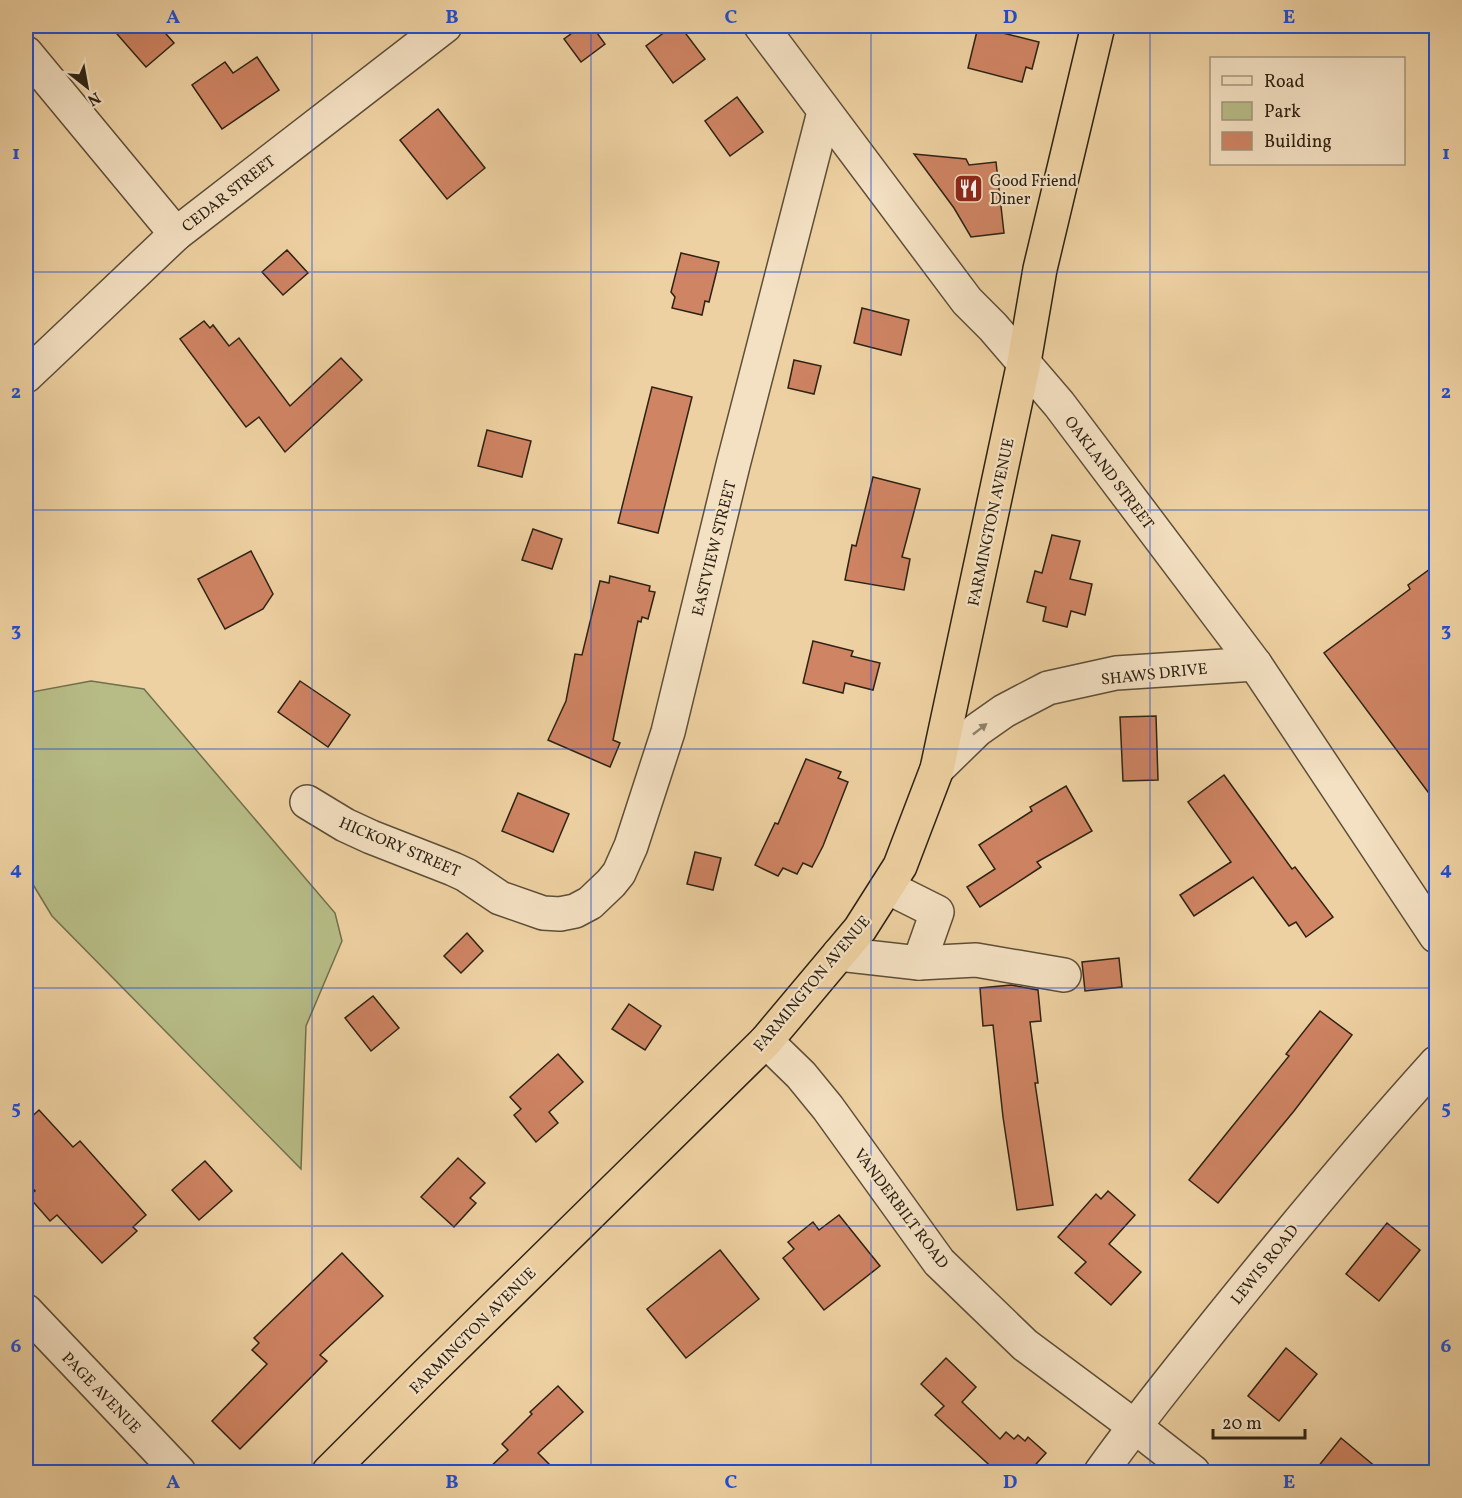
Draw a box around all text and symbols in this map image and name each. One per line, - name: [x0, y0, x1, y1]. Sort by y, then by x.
- text: A: [166, 4, 180, 32]
- text: B: [445, 4, 459, 32]
- text: C: [725, 4, 738, 32]
- text: D: [1003, 4, 1017, 32]
- text: E: [1283, 4, 1295, 32]
- north arrow: [57, 57, 117, 117]
- legend: [1210, 57, 1405, 165]
- text: Road: [1264, 70, 1305, 95]
- text: N: [83, 86, 104, 111]
- text: Park: [1264, 100, 1301, 125]
- text: Building: [1264, 130, 1332, 155]
- text: 1: [12, 140, 20, 168]
- text: 1: [1442, 140, 1450, 168]
- street label: CEDAR STREET: [178, 151, 281, 238]
- place label: Good Friend Diner: [990, 171, 1077, 211]
- restaurant icon: Good Friend Diner: [953, 173, 985, 205]
- text: 2: [11, 379, 21, 407]
- text: 2: [1441, 379, 1451, 407]
- street label: OAKLAND STREET: [1058, 412, 1158, 534]
- street label: FARMINGTON AVENUE: [963, 436, 1021, 609]
- street label: EASTVIEW STREET: [687, 478, 742, 619]
- text: 3: [11, 617, 21, 645]
- text: 3: [1441, 617, 1451, 645]
- street label: SHAWS DRIVE: [1100, 658, 1209, 692]
- one-way arrow: [972, 723, 987, 735]
- street label: HICKORY STREET: [335, 812, 463, 883]
- text: 4: [10, 856, 22, 884]
- text: 4: [1440, 856, 1452, 884]
- street label: FARMINGTON AVENUE: [749, 912, 876, 1057]
- text: 5: [11, 1095, 21, 1123]
- text: 5: [1441, 1095, 1451, 1123]
- street label: VANDERBILT ROAD: [848, 1144, 953, 1274]
- street label: LEWIS ROAD: [1226, 1220, 1305, 1310]
- street label: FARMINGTON AVENUE: [405, 1263, 542, 1400]
- text: 6: [11, 1333, 22, 1361]
- text: 6: [1441, 1333, 1452, 1361]
- street label: PAGE AVENUE: [56, 1348, 145, 1439]
- scale bar: [1213, 1402, 1304, 1440]
- text: 20 m: [1222, 1412, 1262, 1437]
- text: A: [166, 1469, 180, 1497]
- text: B: [445, 1469, 459, 1497]
- text: C: [725, 1469, 738, 1497]
- text: D: [1003, 1469, 1017, 1497]
- text: E: [1283, 1469, 1295, 1497]

